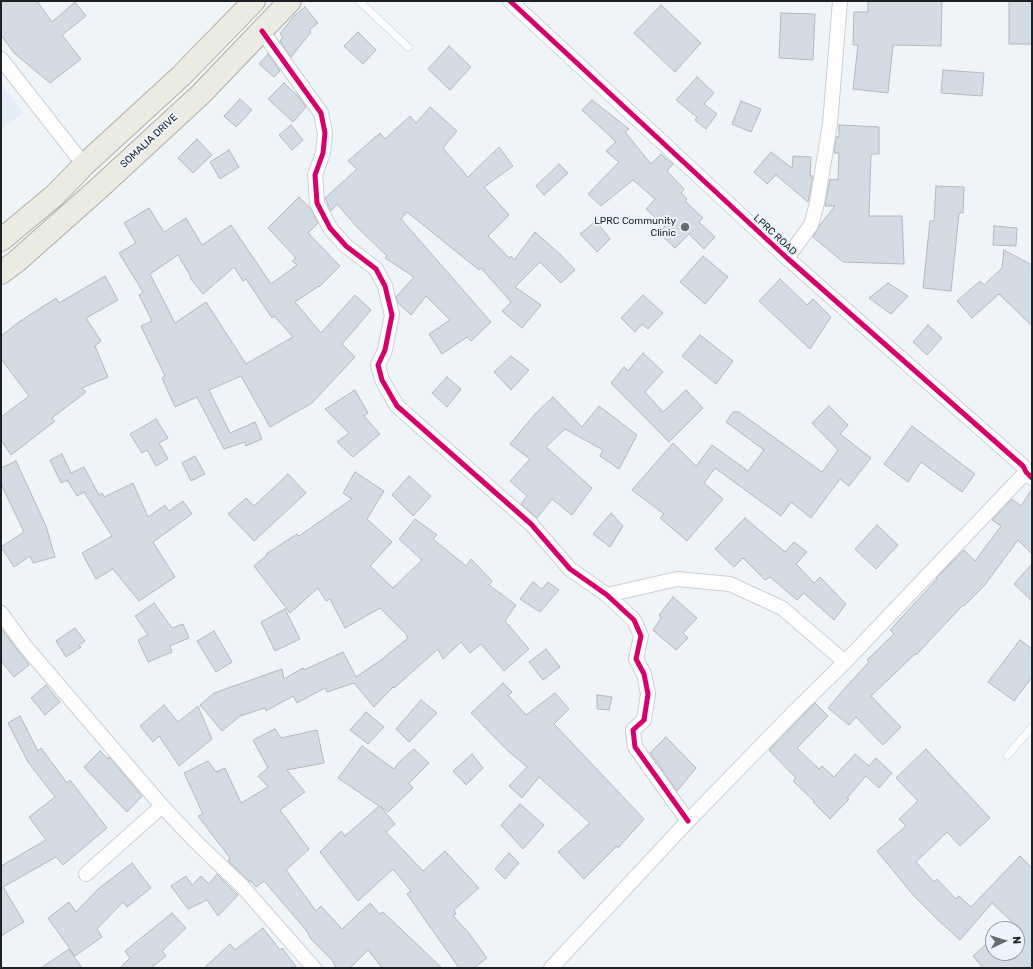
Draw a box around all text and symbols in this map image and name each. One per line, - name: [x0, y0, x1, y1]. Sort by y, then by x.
- street label: SOMALIA DRIVE: [118, 111, 180, 171]
- street label: LPRC ROAD: [751, 212, 799, 258]
- place label: LPRC Community Clinic: [594, 215, 676, 238]
- marker: LPRC Community Clinic: [679, 221, 691, 233]
- north arrow: [985, 921, 1025, 961]
- text: N: [1010, 936, 1023, 945]

